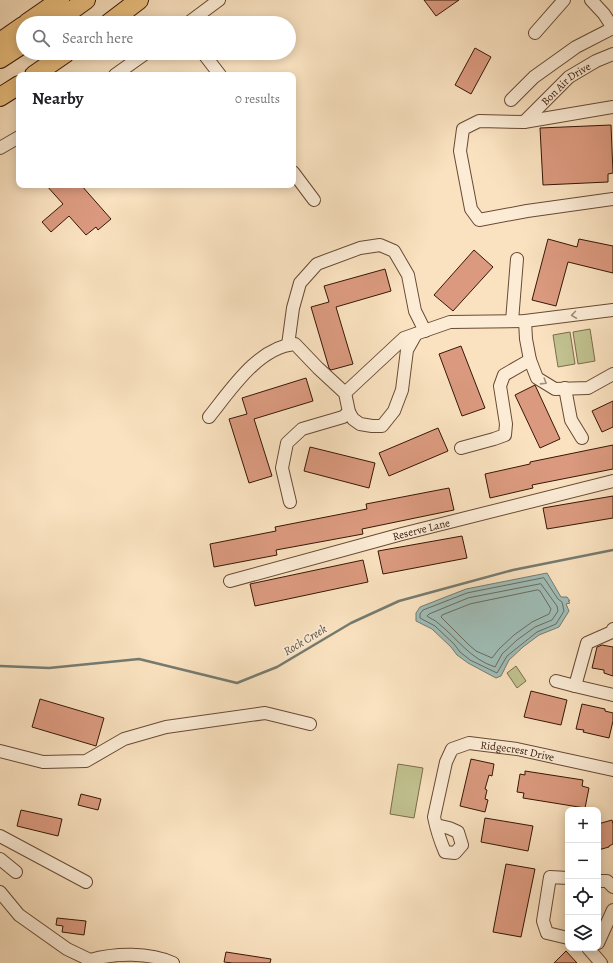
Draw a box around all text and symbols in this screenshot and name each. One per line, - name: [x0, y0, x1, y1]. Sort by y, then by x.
- search box: [16, 16, 296, 60]
- icon: search: [30, 27, 52, 49]
- text: Search here: [62, 28, 133, 48]
- street label: Bon Air Drive: [538, 58, 593, 108]
- text: Nearby: [32, 87, 83, 110]
- text: 0 results: [235, 90, 280, 107]
- one-way arrow: [571, 310, 577, 319]
- one-way arrow: [540, 378, 547, 385]
- street label: Reserve Lane: [391, 515, 451, 544]
- water label: Rock Creek: [280, 620, 330, 659]
- street label: Ridgecrest Drive: [480, 737, 556, 764]
- map controls: [565, 807, 601, 951]
- button: +: [565, 807, 601, 843]
- button: −: [565, 843, 601, 879]
- button: locate: [565, 879, 601, 915]
- button: layers: [565, 915, 601, 951]

